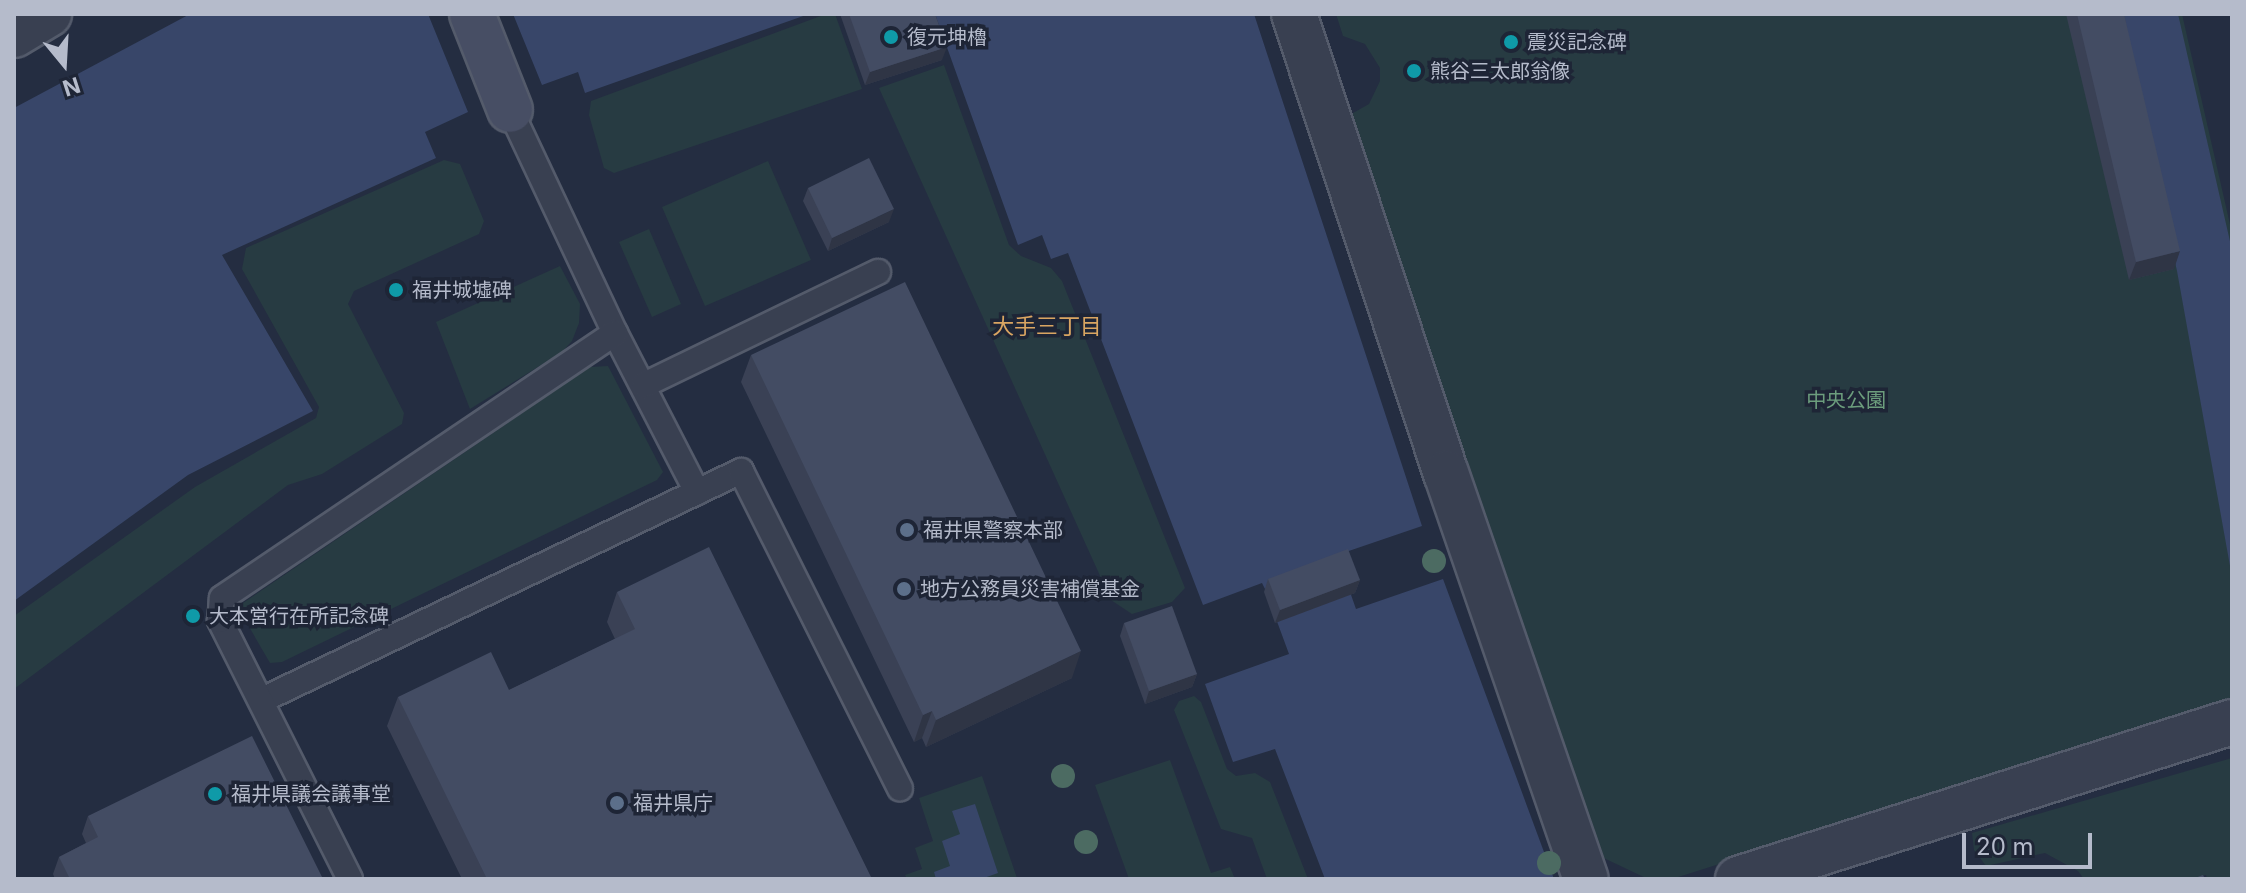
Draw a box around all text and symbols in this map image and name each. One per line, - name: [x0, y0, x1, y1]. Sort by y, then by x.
- north arrow: [24, 24, 104, 104]
- place label: 復元坤櫓: [907, 25, 987, 49]
- marker: 復元坤櫓: [882, 28, 900, 46]
- place label: 震災記念碑: [1527, 30, 1627, 54]
- marker: 震災記念碑: [1502, 33, 1520, 51]
- place label: 熊谷三太郎翁像: [1430, 59, 1570, 83]
- marker: 熊谷三太郎翁像: [1405, 62, 1423, 80]
- text: N: [59, 72, 83, 102]
- place label: 福井城墟碑: [412, 278, 512, 302]
- marker: 福井城墟碑: [387, 281, 405, 299]
- district label: 大手三丁目: [992, 314, 1102, 340]
- park label: 中央公園: [1806, 388, 1886, 412]
- place label: 福井県警察本部: [923, 518, 1063, 542]
- marker: 福井県警察本部: [898, 521, 916, 539]
- place label: 地方公務員災害補償基金: [920, 577, 1140, 601]
- marker: 地方公務員災害補償基金: [895, 580, 913, 598]
- place label: 大本営行在所記念碑: [209, 604, 389, 628]
- marker: 大本営行在所記念碑: [184, 607, 202, 625]
- place label: 福井県議会議事堂: [231, 782, 391, 806]
- marker: 福井県議会議事堂: [206, 785, 224, 803]
- place label: 福井県庁: [633, 791, 713, 815]
- marker: 福井県庁: [608, 794, 626, 812]
- scale bar: [1966, 817, 2096, 867]
- text: 20 m: [1976, 832, 2034, 861]

